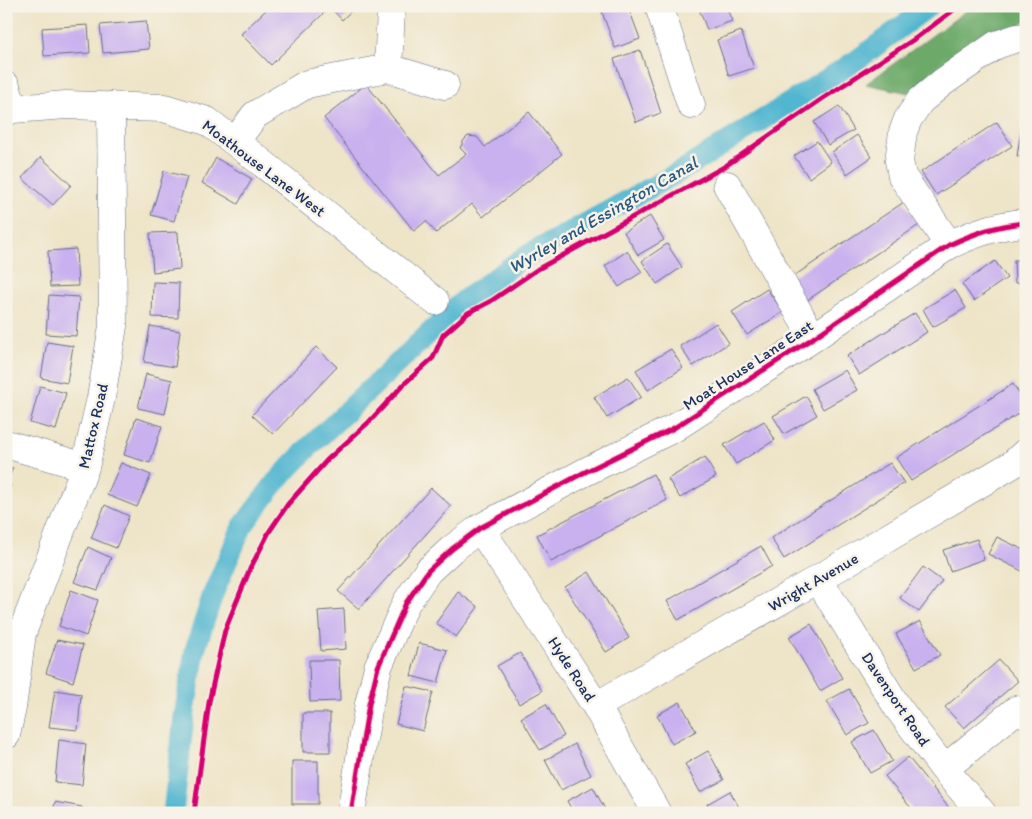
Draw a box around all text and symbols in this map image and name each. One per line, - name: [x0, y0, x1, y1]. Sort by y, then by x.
- street label: Moathouse Lane West: [199, 115, 329, 221]
- water label: Wyrley and Essington Canal: [505, 151, 703, 278]
- street label: Moat House Lane East: [679, 316, 817, 414]
- street label: Mattox Road: [74, 381, 112, 470]
- street label: Wright Avenue: [764, 548, 862, 616]
- street label: Hyde Road: [544, 633, 600, 705]
- street label: Davenport Road: [858, 648, 935, 750]

